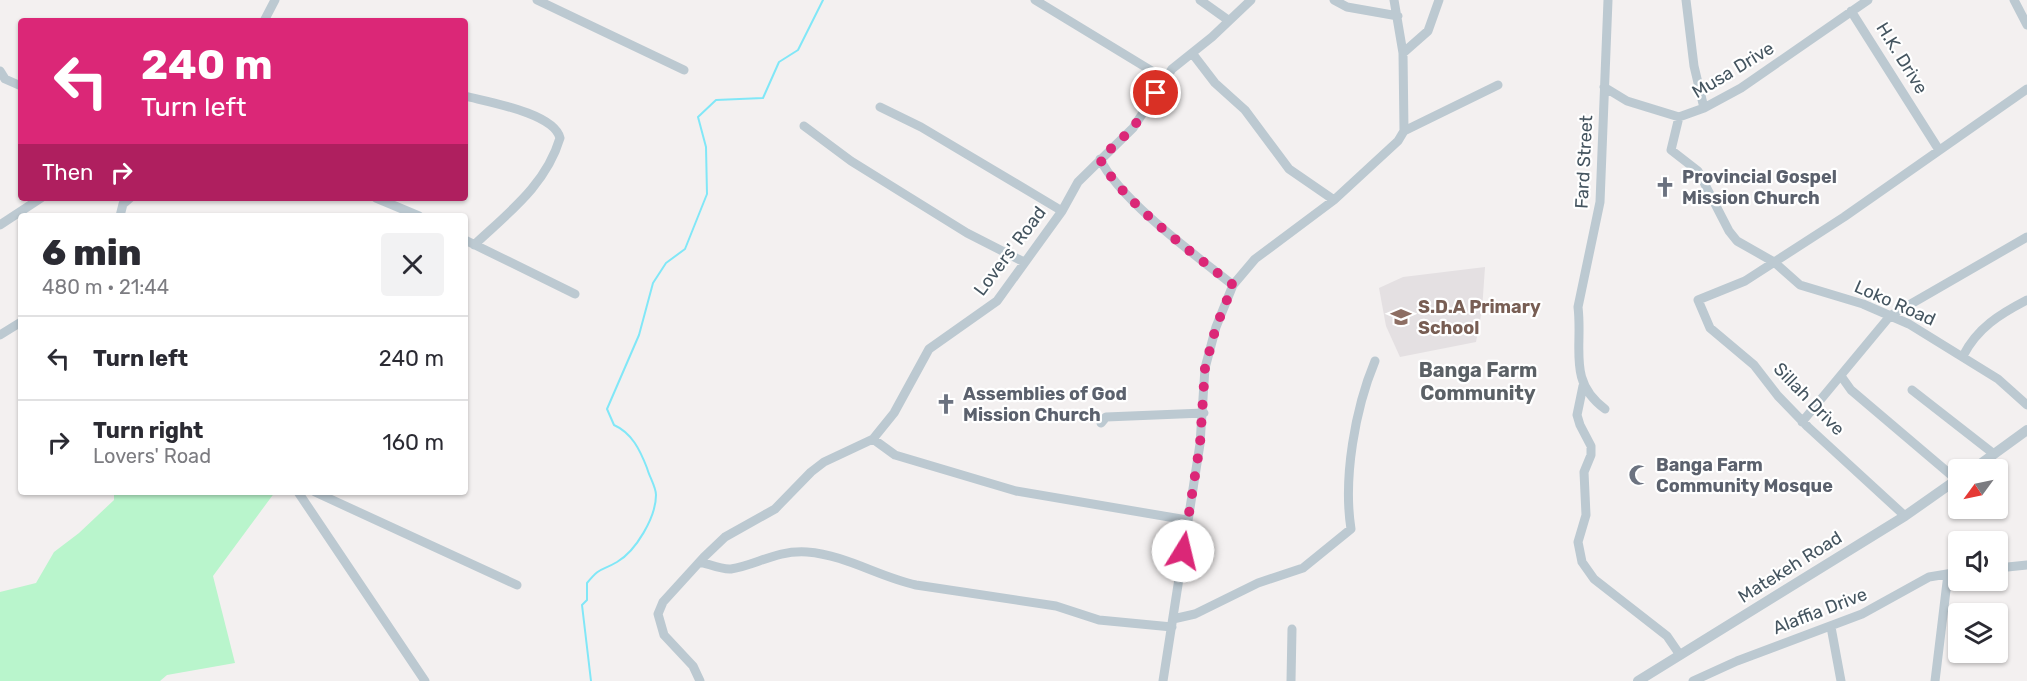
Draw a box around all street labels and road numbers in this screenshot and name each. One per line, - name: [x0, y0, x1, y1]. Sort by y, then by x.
- street label: H.K. Drive: [1871, 18, 1933, 98]
- street label: Musa Drive: [1688, 37, 1778, 103]
- street label: Fard Street: [1571, 115, 1597, 209]
- street label: Lovers' Road: [969, 202, 1051, 300]
- street label: Loko Road: [1851, 275, 1939, 331]
- street label: Sillah Drive: [1769, 358, 1849, 440]
- street label: Matekeh Road: [1734, 526, 1846, 608]
- street label: Alaffia Drive: [1770, 583, 1870, 639]

